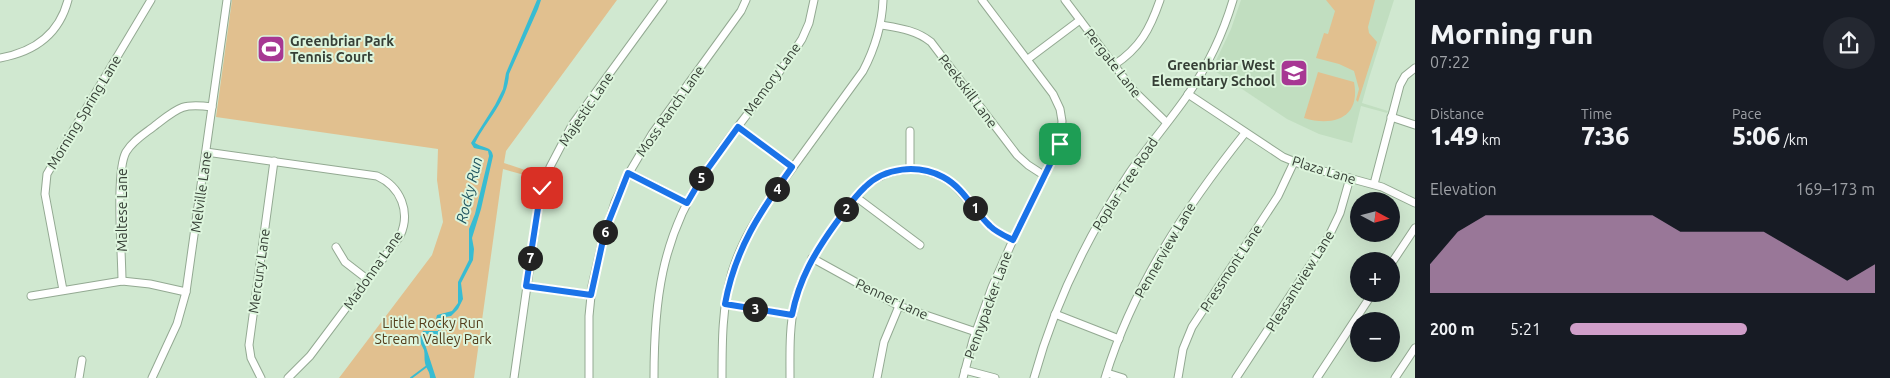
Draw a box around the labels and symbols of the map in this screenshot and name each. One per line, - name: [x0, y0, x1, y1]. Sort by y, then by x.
- street label: Pergate Lane: [1081, 25, 1145, 101]
- place label: Greenbriar Park Tennis Court: [290, 33, 394, 65]
- sports icon: Greenbriar Park Tennis Court: [256, 34, 286, 64]
- street label: Memory Lane: [740, 40, 804, 118]
- street label: Peekskill Lane: [935, 51, 1001, 131]
- street label: Morning Spring Lane: [44, 52, 124, 172]
- place label: Greenbriar West Elementary School: [1152, 57, 1275, 89]
- school or university icon: Greenbriar West Elementary School: [1279, 58, 1309, 88]
- street label: Moss Ranch Lane: [633, 62, 707, 160]
- street label: Majestic Lane: [556, 69, 616, 149]
- pin: [1039, 123, 1081, 165]
- street label: Poplar Tree Road: [1089, 135, 1161, 233]
- street label: Melville Lane: [187, 150, 215, 234]
- street label: Plaza Lane: [1290, 153, 1358, 187]
- water label: Rocky Run: [453, 155, 485, 225]
- pin: 5: [688, 166, 714, 190]
- pin: [521, 167, 563, 209]
- street label: Maltese Lane: [114, 168, 130, 252]
- pin: 4: [764, 176, 790, 202]
- north arrow: [1350, 192, 1400, 242]
- pin: 2: [834, 196, 858, 222]
- pin: 1: [962, 196, 988, 220]
- street label: Pennerview Lane: [1131, 200, 1199, 300]
- pin: 6: [592, 220, 618, 244]
- street label: Pressmont Lane: [1197, 221, 1265, 315]
- street label: Mercury Lane: [245, 228, 273, 314]
- street label: Madonna Lane: [340, 228, 406, 312]
- street label: Pleasantview Lane: [1263, 228, 1337, 334]
- pin: 7: [518, 246, 542, 270]
- street label: Pennypacker Lane: [961, 249, 1015, 361]
- street label: Penner Lane: [853, 275, 931, 323]
- pin: 3: [742, 296, 768, 322]
- park label: Little Rocky Run Stream Valley Park: [374, 315, 492, 347]

